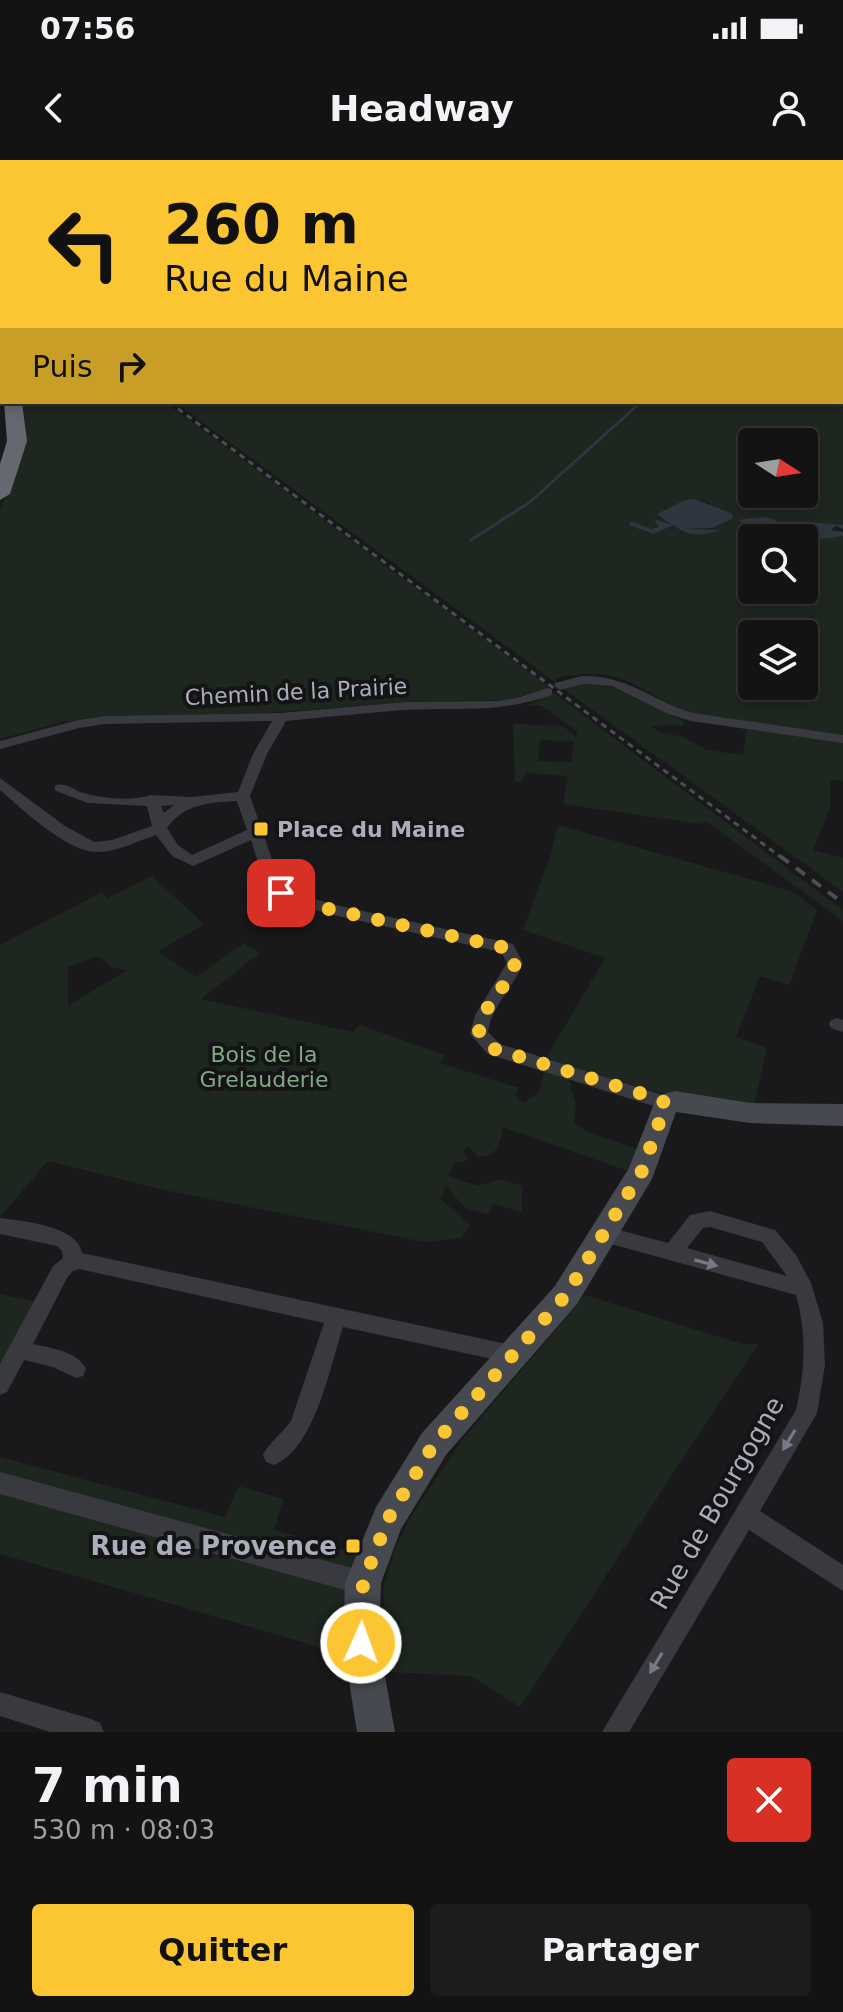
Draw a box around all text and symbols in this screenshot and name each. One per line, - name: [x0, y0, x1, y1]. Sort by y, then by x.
- text: 07:56: [40, 11, 136, 46]
- icon: back: [32, 86, 76, 130]
- icon: person: [767, 86, 811, 130]
- text: Headway: [329, 88, 514, 129]
- text: 260 m: [164, 191, 359, 256]
- icon: left: [32, 192, 136, 296]
- text: Rue du Maine: [164, 258, 409, 299]
- icon: right: [109, 344, 153, 388]
- text: Puis: [32, 349, 93, 384]
- north arrow: [738, 428, 818, 508]
- map controls: [738, 428, 818, 700]
- button: search: [738, 524, 818, 604]
- button: layers: [738, 620, 818, 700]
- street label: Chemin de la Prairie: [184, 674, 408, 710]
- place label: Place du Maine: [277, 817, 465, 842]
- marker: Place du Maine: [252, 820, 270, 838]
- pin: [247, 859, 315, 927]
- icon: arrive: [259, 871, 303, 915]
- park label: Bois de la Grelauderie: [200, 1042, 328, 1092]
- one-way arrow: [694, 1258, 719, 1270]
- street label: Rue de Bourgogne: [644, 1391, 790, 1615]
- one-way arrow: [783, 1429, 797, 1451]
- place label: Rue de Provence: [91, 1531, 337, 1561]
- marker: Rue de Provence: [344, 1537, 362, 1555]
- position arrow: [319, 1601, 403, 1685]
- one-way arrow: [649, 1652, 663, 1674]
- text: 7 min: [32, 1757, 183, 1813]
- button: close: [727, 1758, 811, 1842]
- text: 530 m · 08:03: [32, 1815, 215, 1845]
- button: Quitter: [32, 1904, 414, 1996]
- button: Partager: [430, 1904, 811, 1996]

